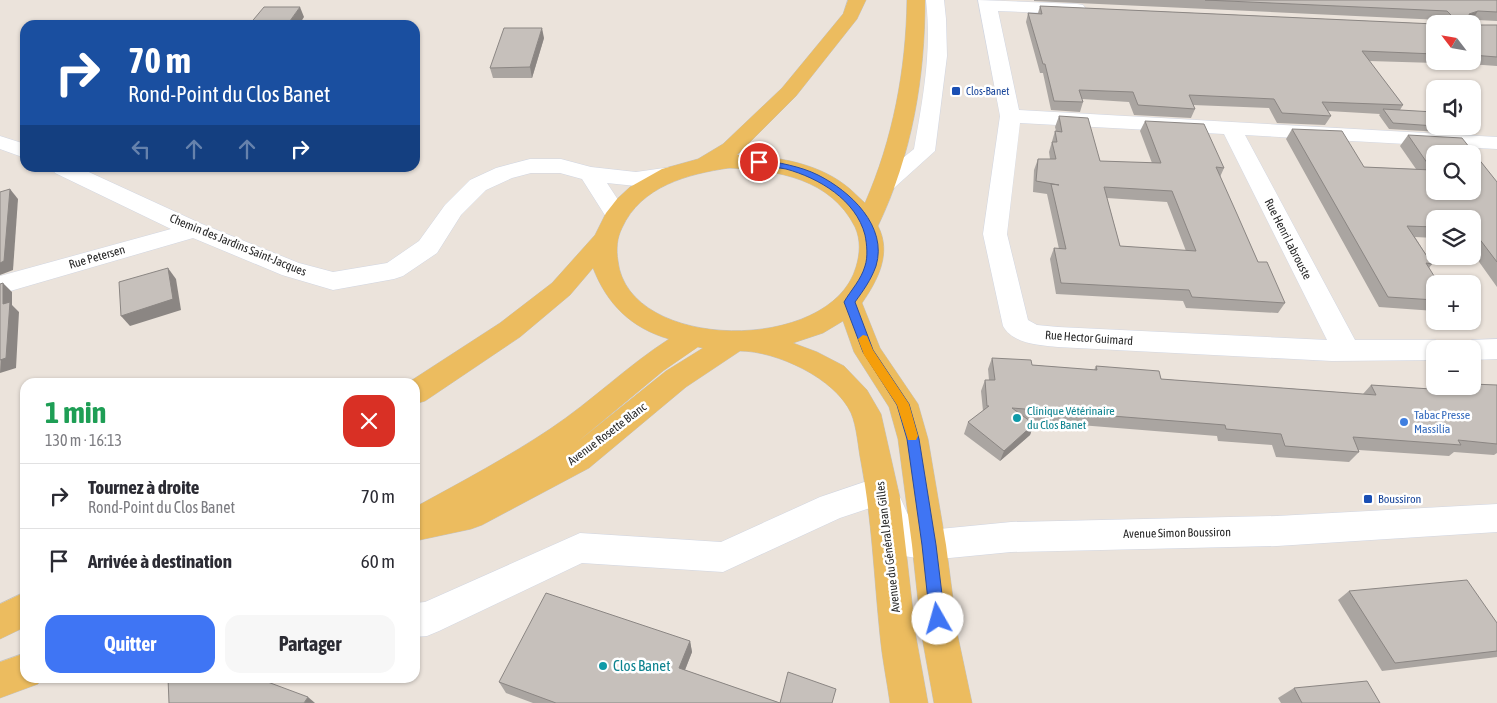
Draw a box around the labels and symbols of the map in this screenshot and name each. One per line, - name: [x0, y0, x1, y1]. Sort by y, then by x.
- north arrow: [1426, 15, 1481, 70]
- marker: Clos-Banet: [950, 85, 962, 97]
- place label: Clos-Banet: [966, 85, 1009, 97]
- pin: [738, 141, 780, 183]
- street label: Rue Henri Labrouste: [1262, 196, 1314, 282]
- street label: Chemin des Jardins Saint-Jacques: [168, 211, 308, 279]
- street label: Rue Petersen: [67, 242, 127, 272]
- street label: Rue Hector Guimard: [1045, 328, 1133, 348]
- street label: Avenue Rosette Blanc: [565, 400, 650, 468]
- place label: Clinique Vétérinaire du Clos Banet: [1027, 404, 1115, 432]
- place label: Tabac Presse Massilia: [1414, 408, 1470, 436]
- marker: Clinique Vétérinaire du Clos Banet: [1011, 412, 1023, 424]
- marker: Tabac Presse Massilia: [1398, 416, 1410, 428]
- street label: Avenue du Général Jean Gilles: [873, 481, 903, 613]
- place label: Boussiron: [1378, 492, 1421, 506]
- marker: Boussiron: [1362, 493, 1374, 505]
- street label: Avenue Simon Boussiron: [1123, 525, 1231, 541]
- position arrow: [911, 592, 963, 644]
- place label: Clos Banet: [613, 657, 670, 674]
- marker: Clos Banet: [597, 660, 609, 672]

